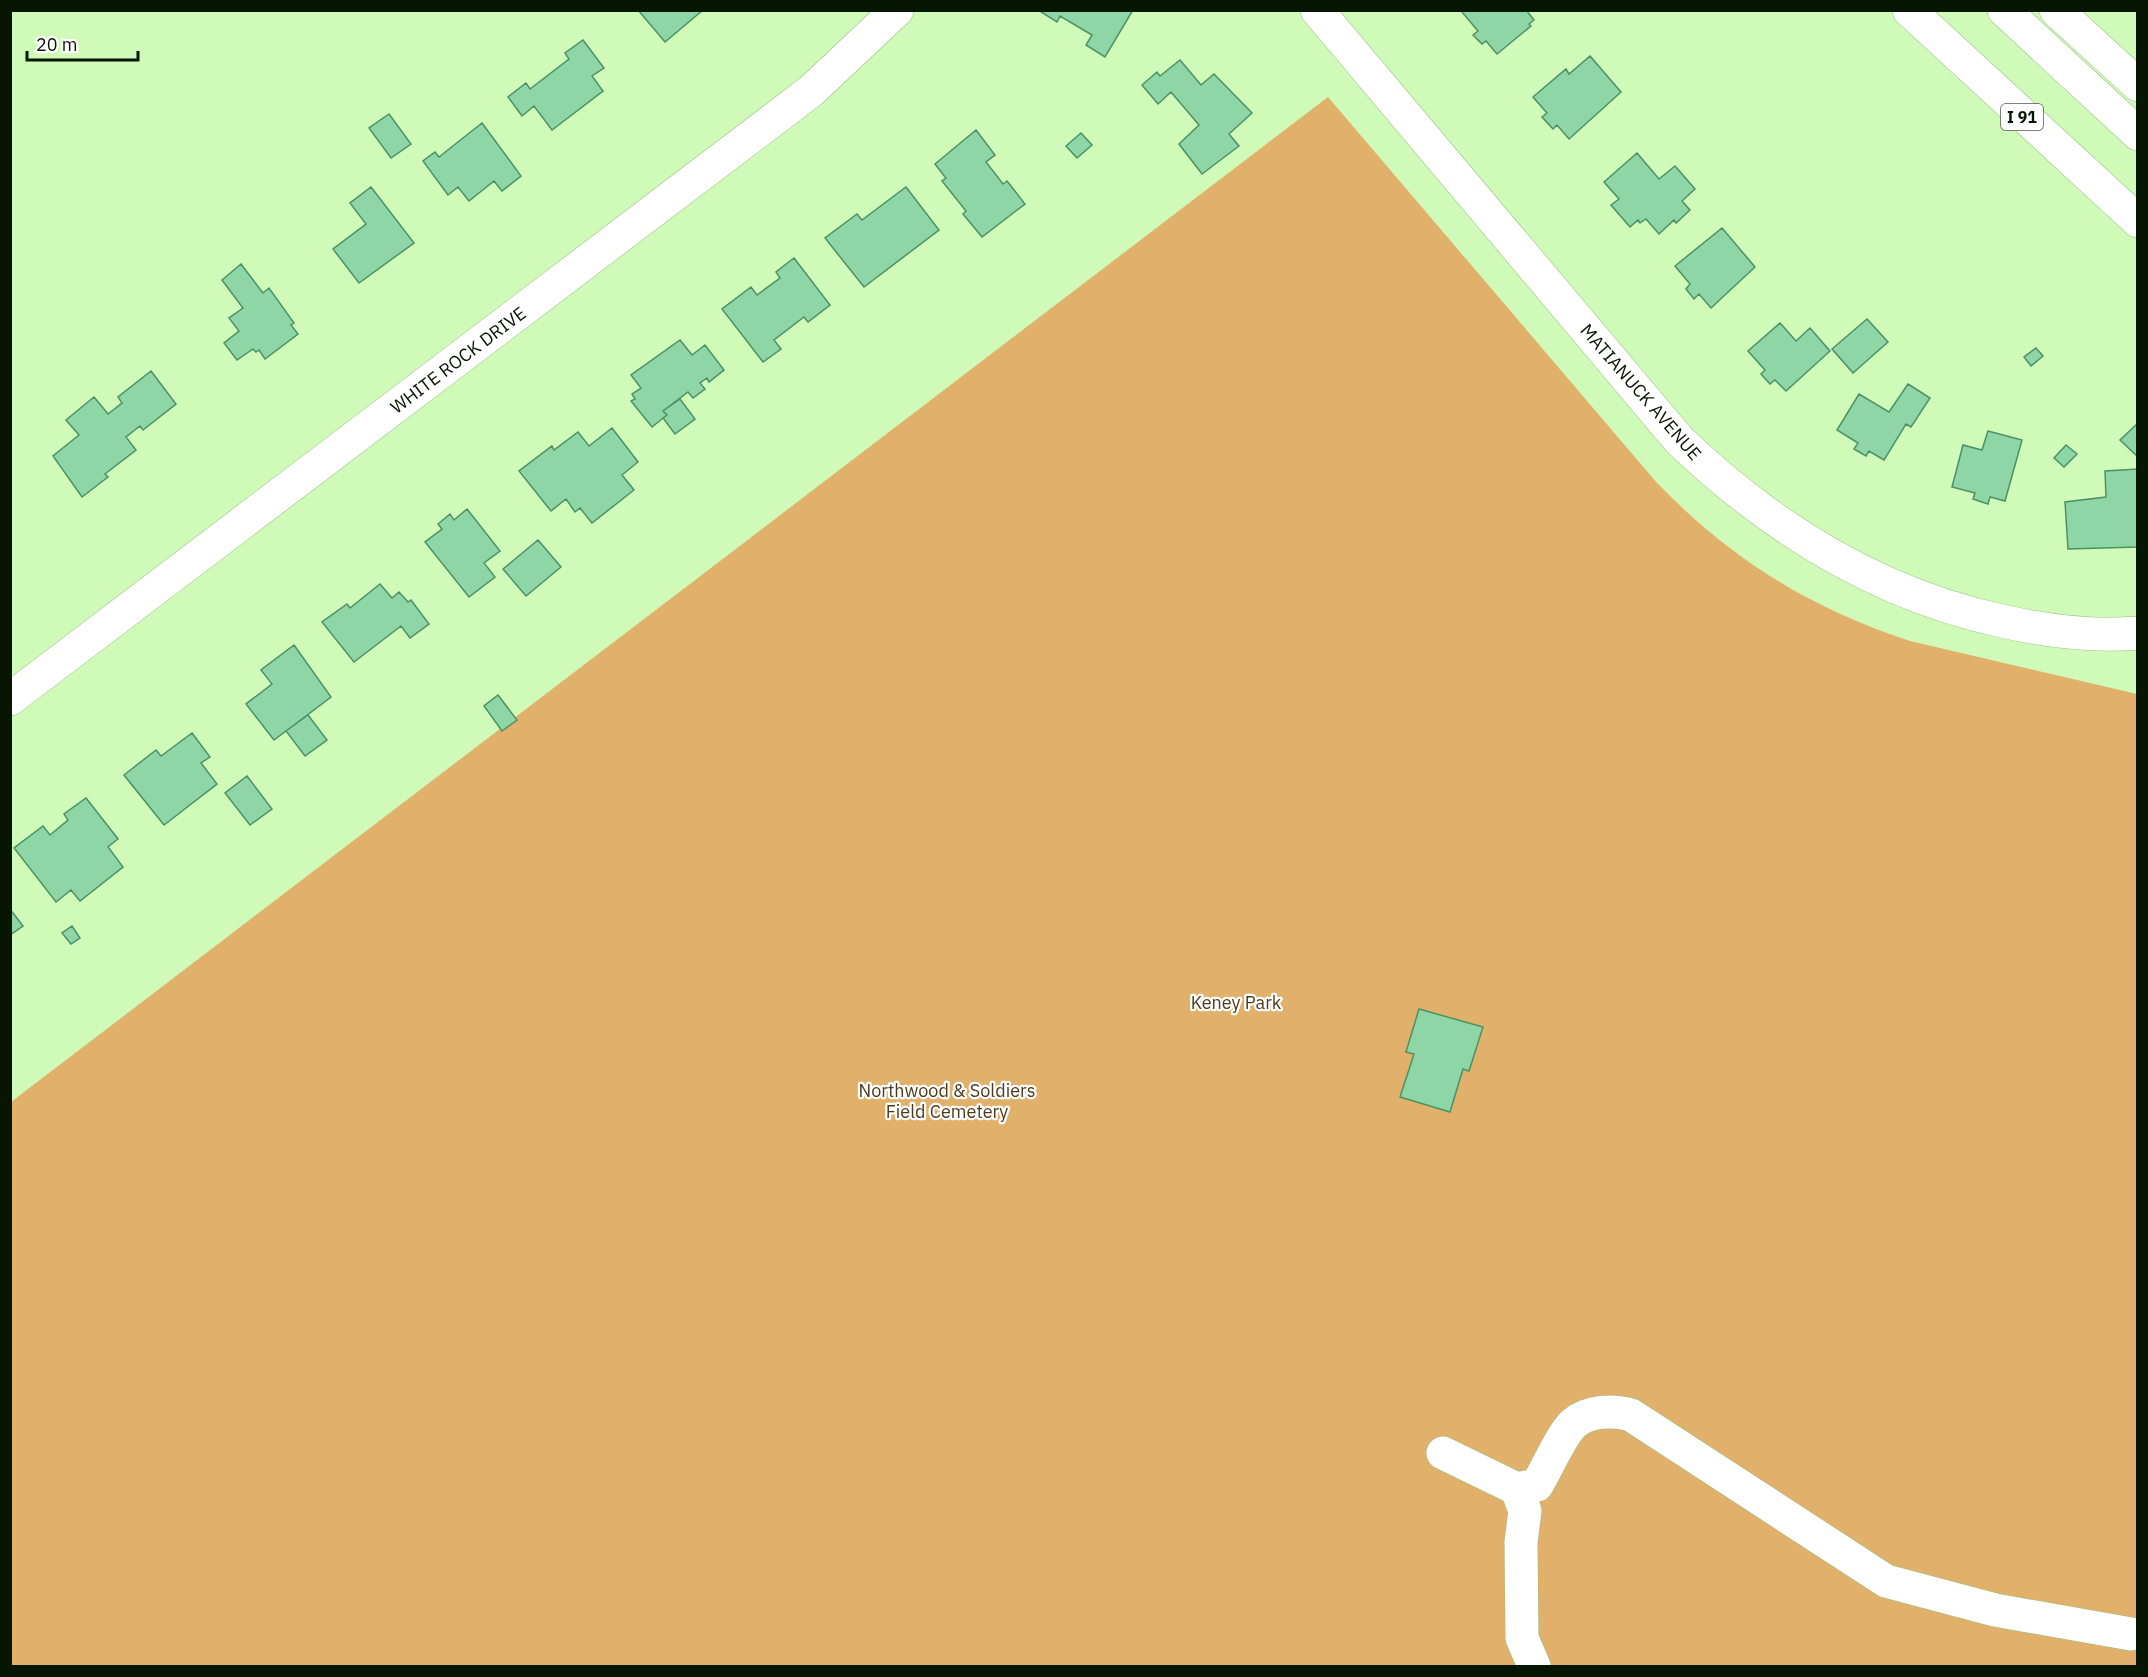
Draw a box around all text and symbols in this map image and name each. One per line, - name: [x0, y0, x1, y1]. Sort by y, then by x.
- scale bar: [27, 24, 138, 62]
- text: 20 m: [36, 33, 78, 56]
- road number: I 91: [2001, 104, 2043, 130]
- street label: WHITE ROCK DRIVE: [386, 301, 530, 419]
- street label: MATIANUCK AVENUE: [1575, 319, 1707, 465]
- park label: Keney Park: [1191, 991, 1282, 1014]
- park label: Northwood & Soldiers Field Cemetery: [859, 1079, 1035, 1123]

